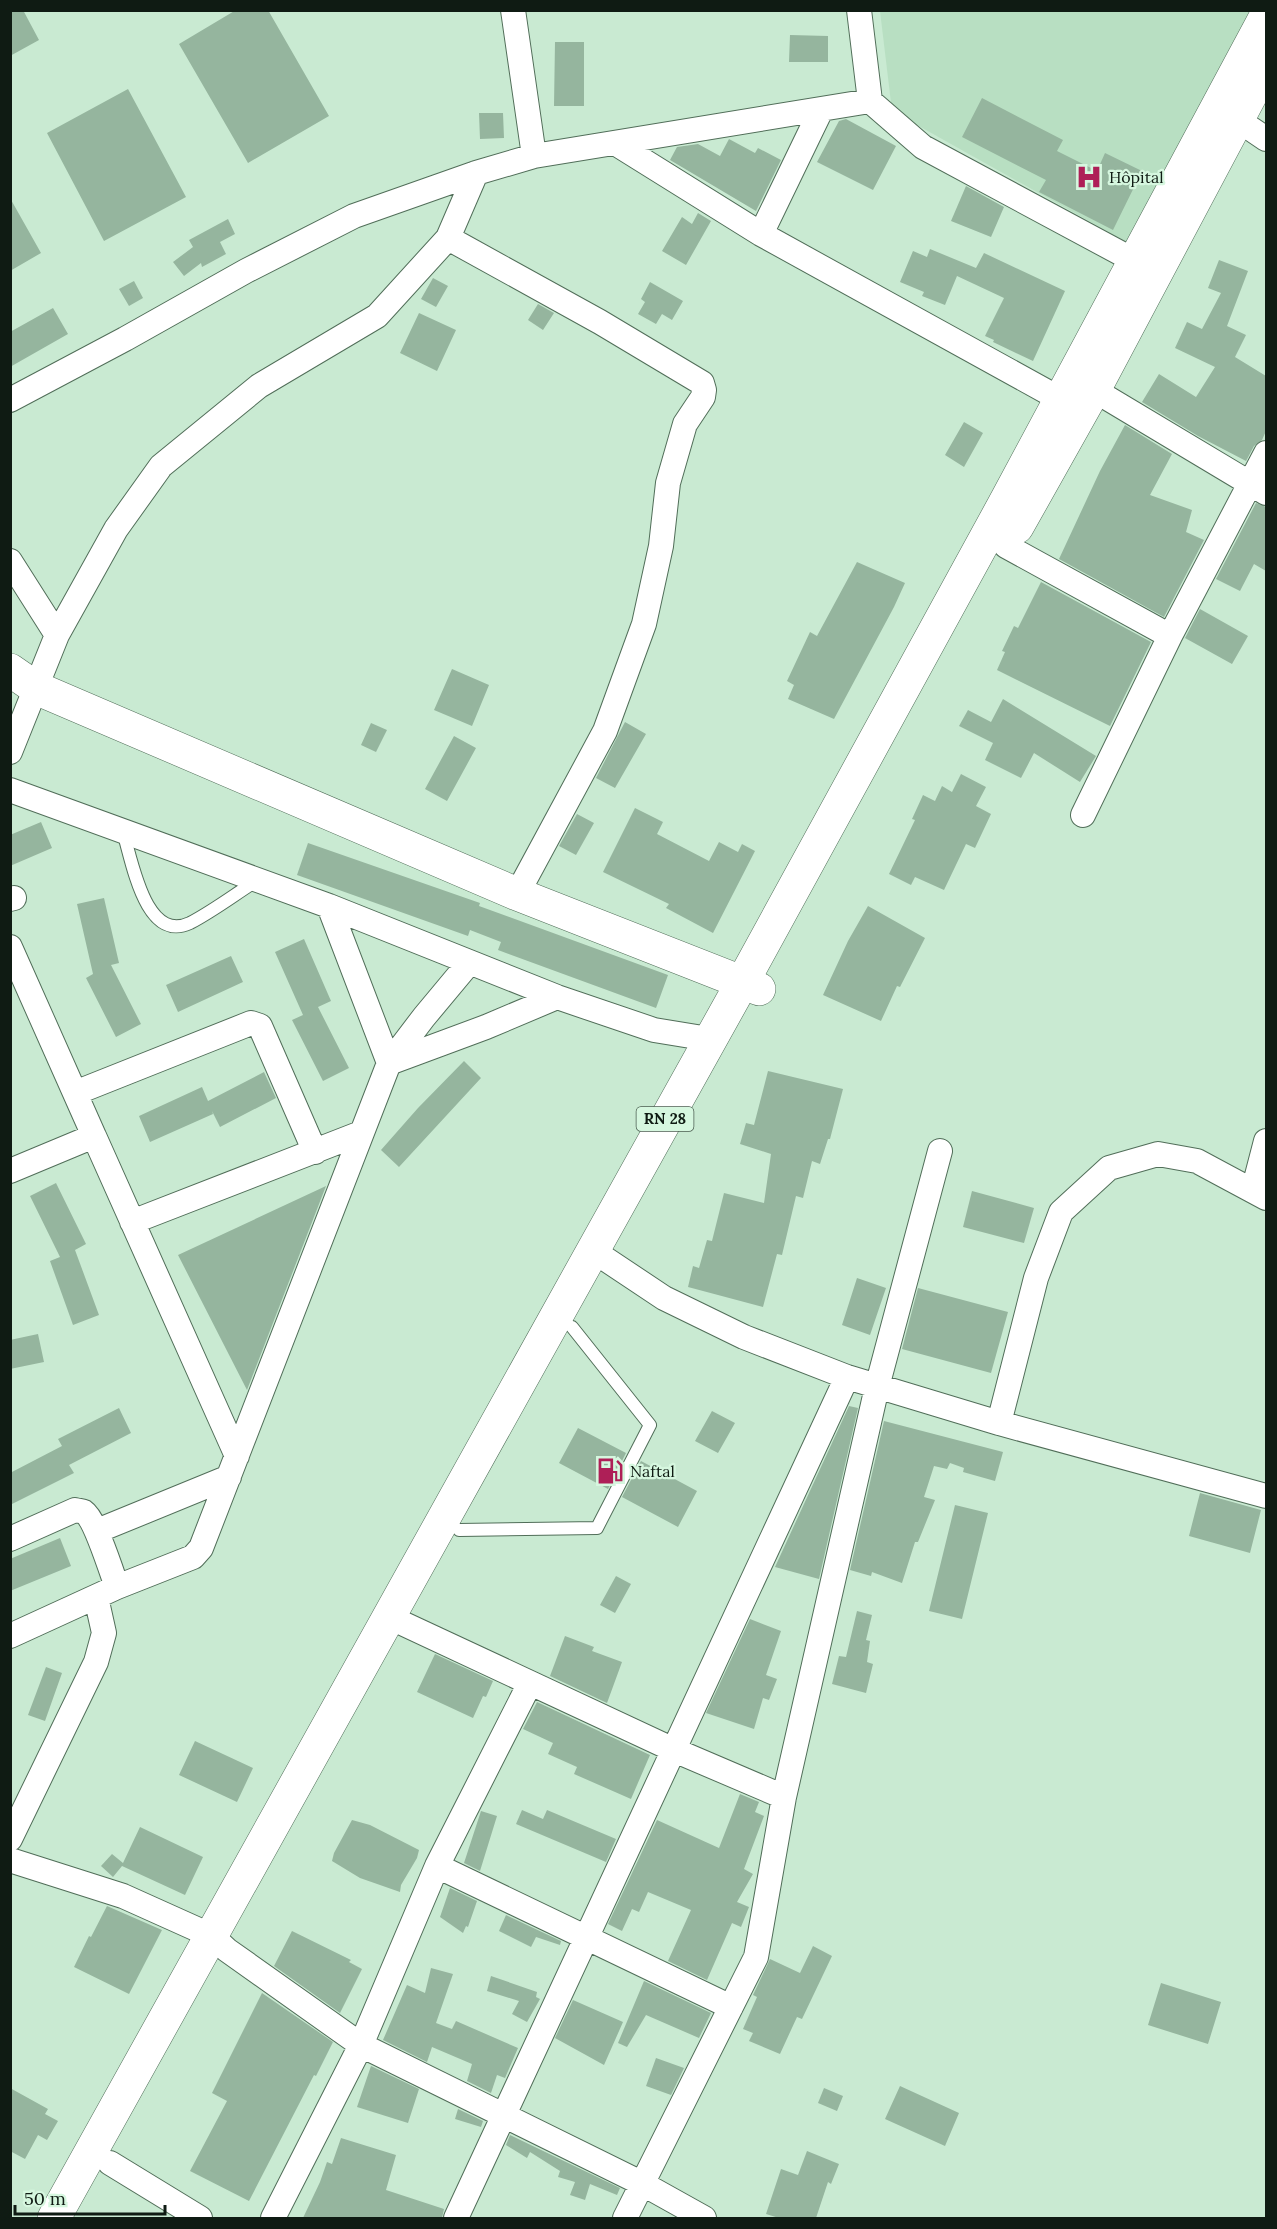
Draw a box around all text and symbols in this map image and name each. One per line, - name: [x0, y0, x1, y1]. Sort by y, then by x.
- hospital icon: Hôpital: [1074, 162, 1104, 192]
- place label: Hôpital: [1109, 167, 1164, 187]
- road number: RN 28: [636, 1107, 694, 1131]
- fuel station icon: Naftal: [595, 1456, 625, 1486]
- place label: Naftal: [630, 1461, 675, 1481]
- scale bar: [15, 2178, 165, 2216]
- text: 50 m: [24, 2187, 66, 2210]

